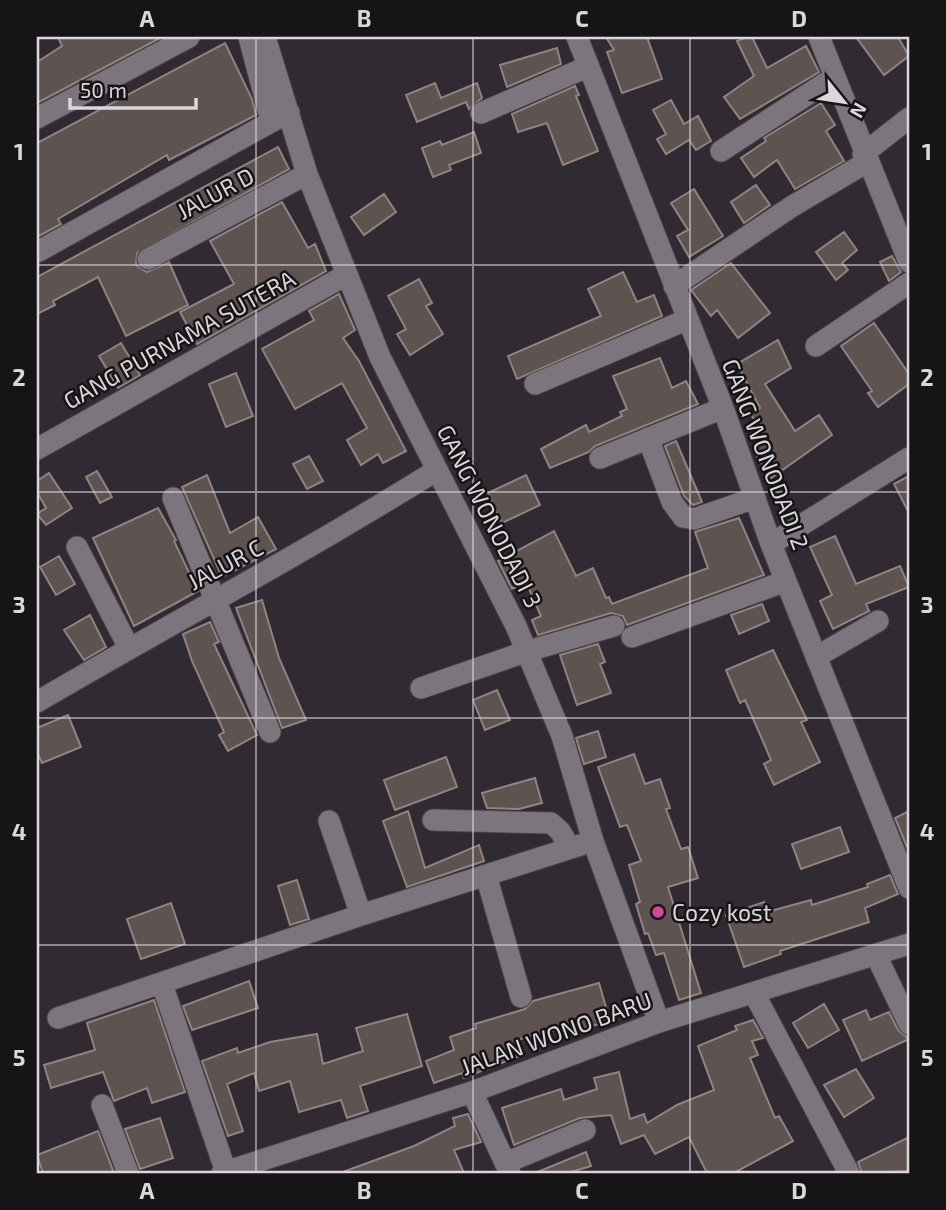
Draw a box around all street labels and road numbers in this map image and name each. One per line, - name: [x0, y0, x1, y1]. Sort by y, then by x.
- street label: JALUR D: [172, 161, 258, 225]
- street label: GANG PURNAMA SUTERA: [58, 263, 300, 414]
- street label: GANG WONODADI 2: [717, 355, 815, 553]
- street label: GANG WONODADI 3: [432, 420, 548, 612]
- street label: JALUR C: [183, 533, 267, 595]
- street label: JALAN WONO BARU: [457, 985, 655, 1081]

